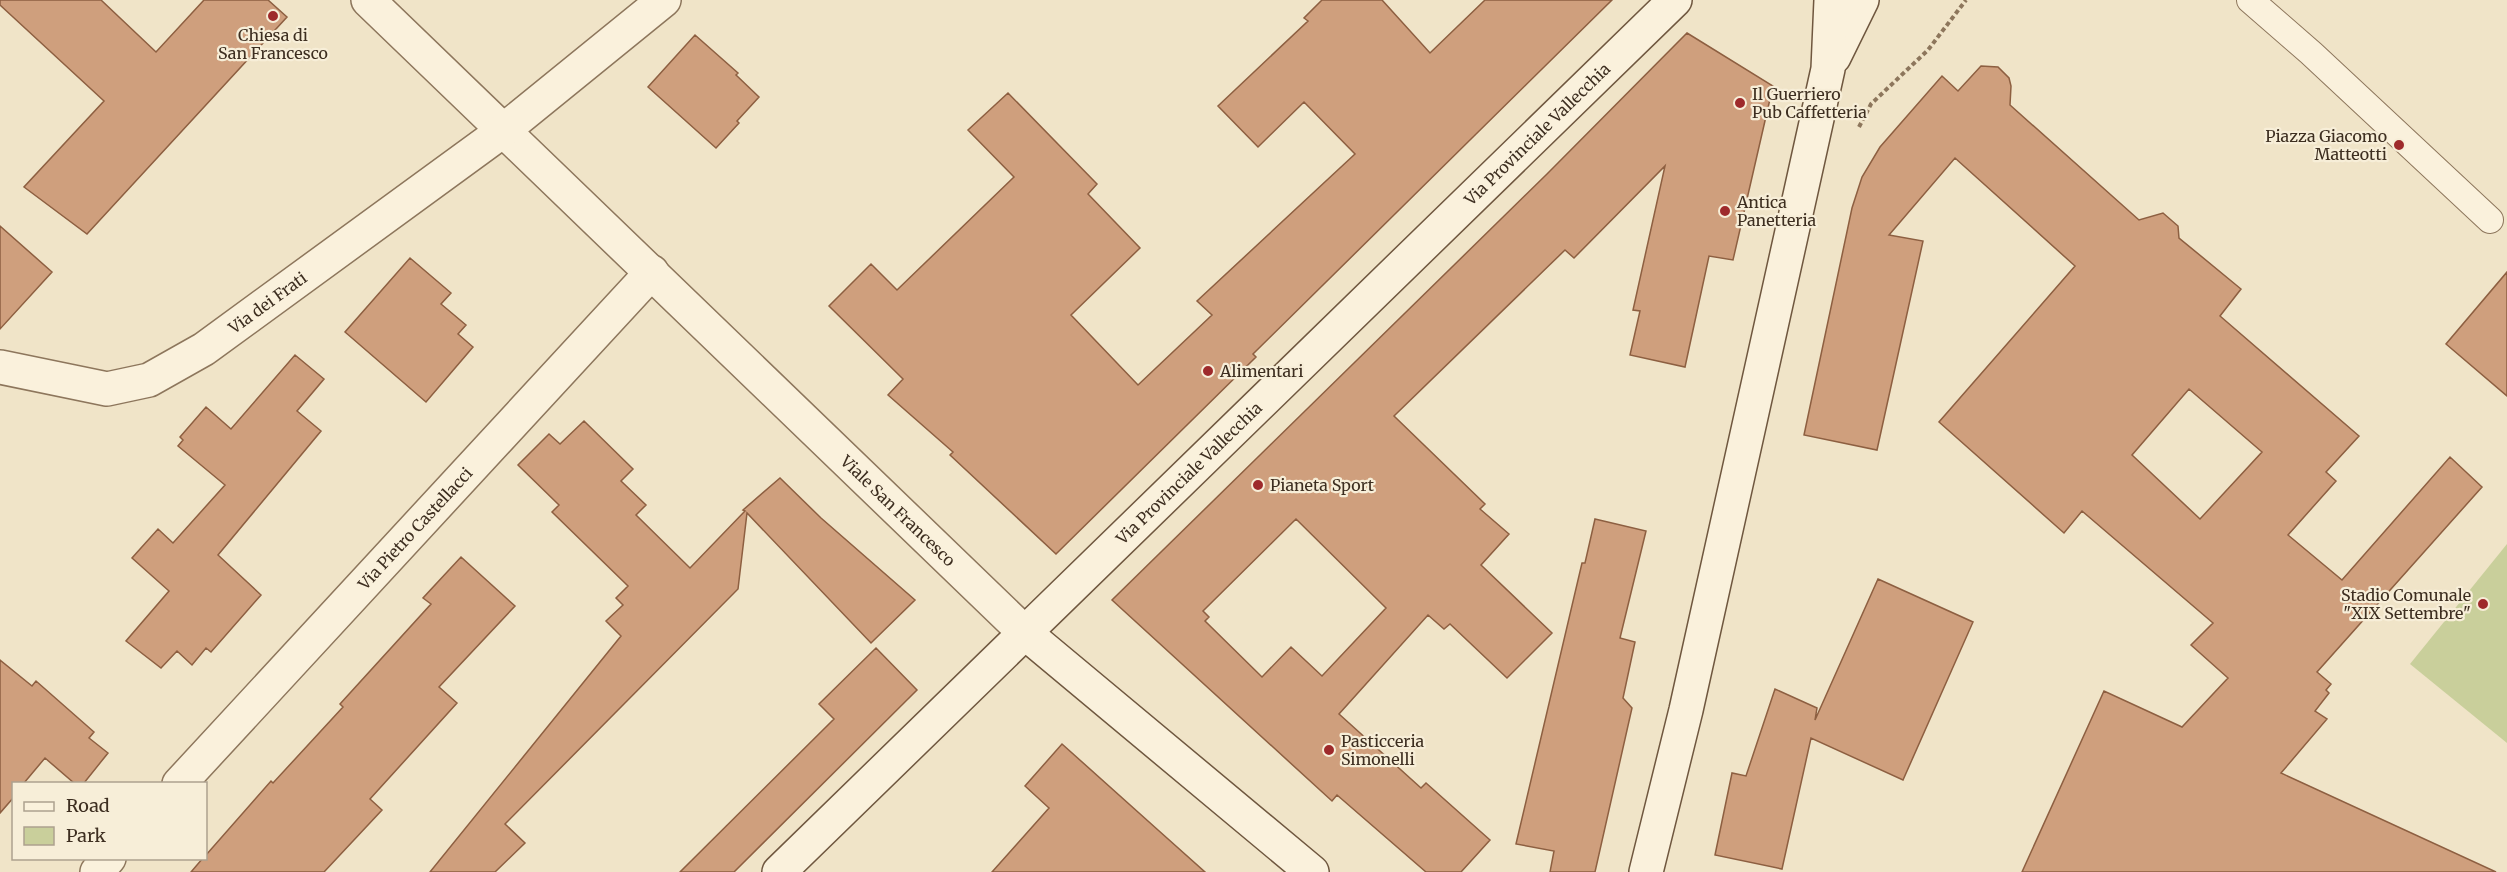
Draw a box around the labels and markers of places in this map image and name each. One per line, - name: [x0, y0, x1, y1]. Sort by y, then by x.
- marker: Chiesa di San Francesco: [266, 9, 280, 23]
- place label: Chiesa di San Francesco: [218, 25, 328, 63]
- place label: Il Guerriero Pub Caffetteria: [1752, 84, 1867, 122]
- marker: Il Guerriero Pub Caffetteria: [1733, 96, 1747, 110]
- place label: Piazza Giacomo Matteotti: [2265, 126, 2387, 164]
- marker: Piazza Giacomo Matteotti: [2392, 138, 2406, 152]
- place label: Antica Panetteria: [1736, 192, 1817, 230]
- marker: Antica Panetteria: [1718, 204, 1732, 218]
- place label: Alimentari: [1219, 361, 1304, 381]
- marker: Alimentari: [1201, 364, 1215, 378]
- place label: Pianeta Sport: [1270, 475, 1375, 495]
- marker: Pianeta Sport: [1251, 478, 1265, 492]
- place label: Stadio Comunale "XIX Settembre": [2341, 585, 2471, 623]
- marker: Stadio Comunale "XIX Settembre": [2476, 597, 2490, 611]
- place label: Pasticceria Simonelli: [1341, 731, 1425, 769]
- marker: Pasticceria Simonelli: [1322, 743, 1336, 757]

